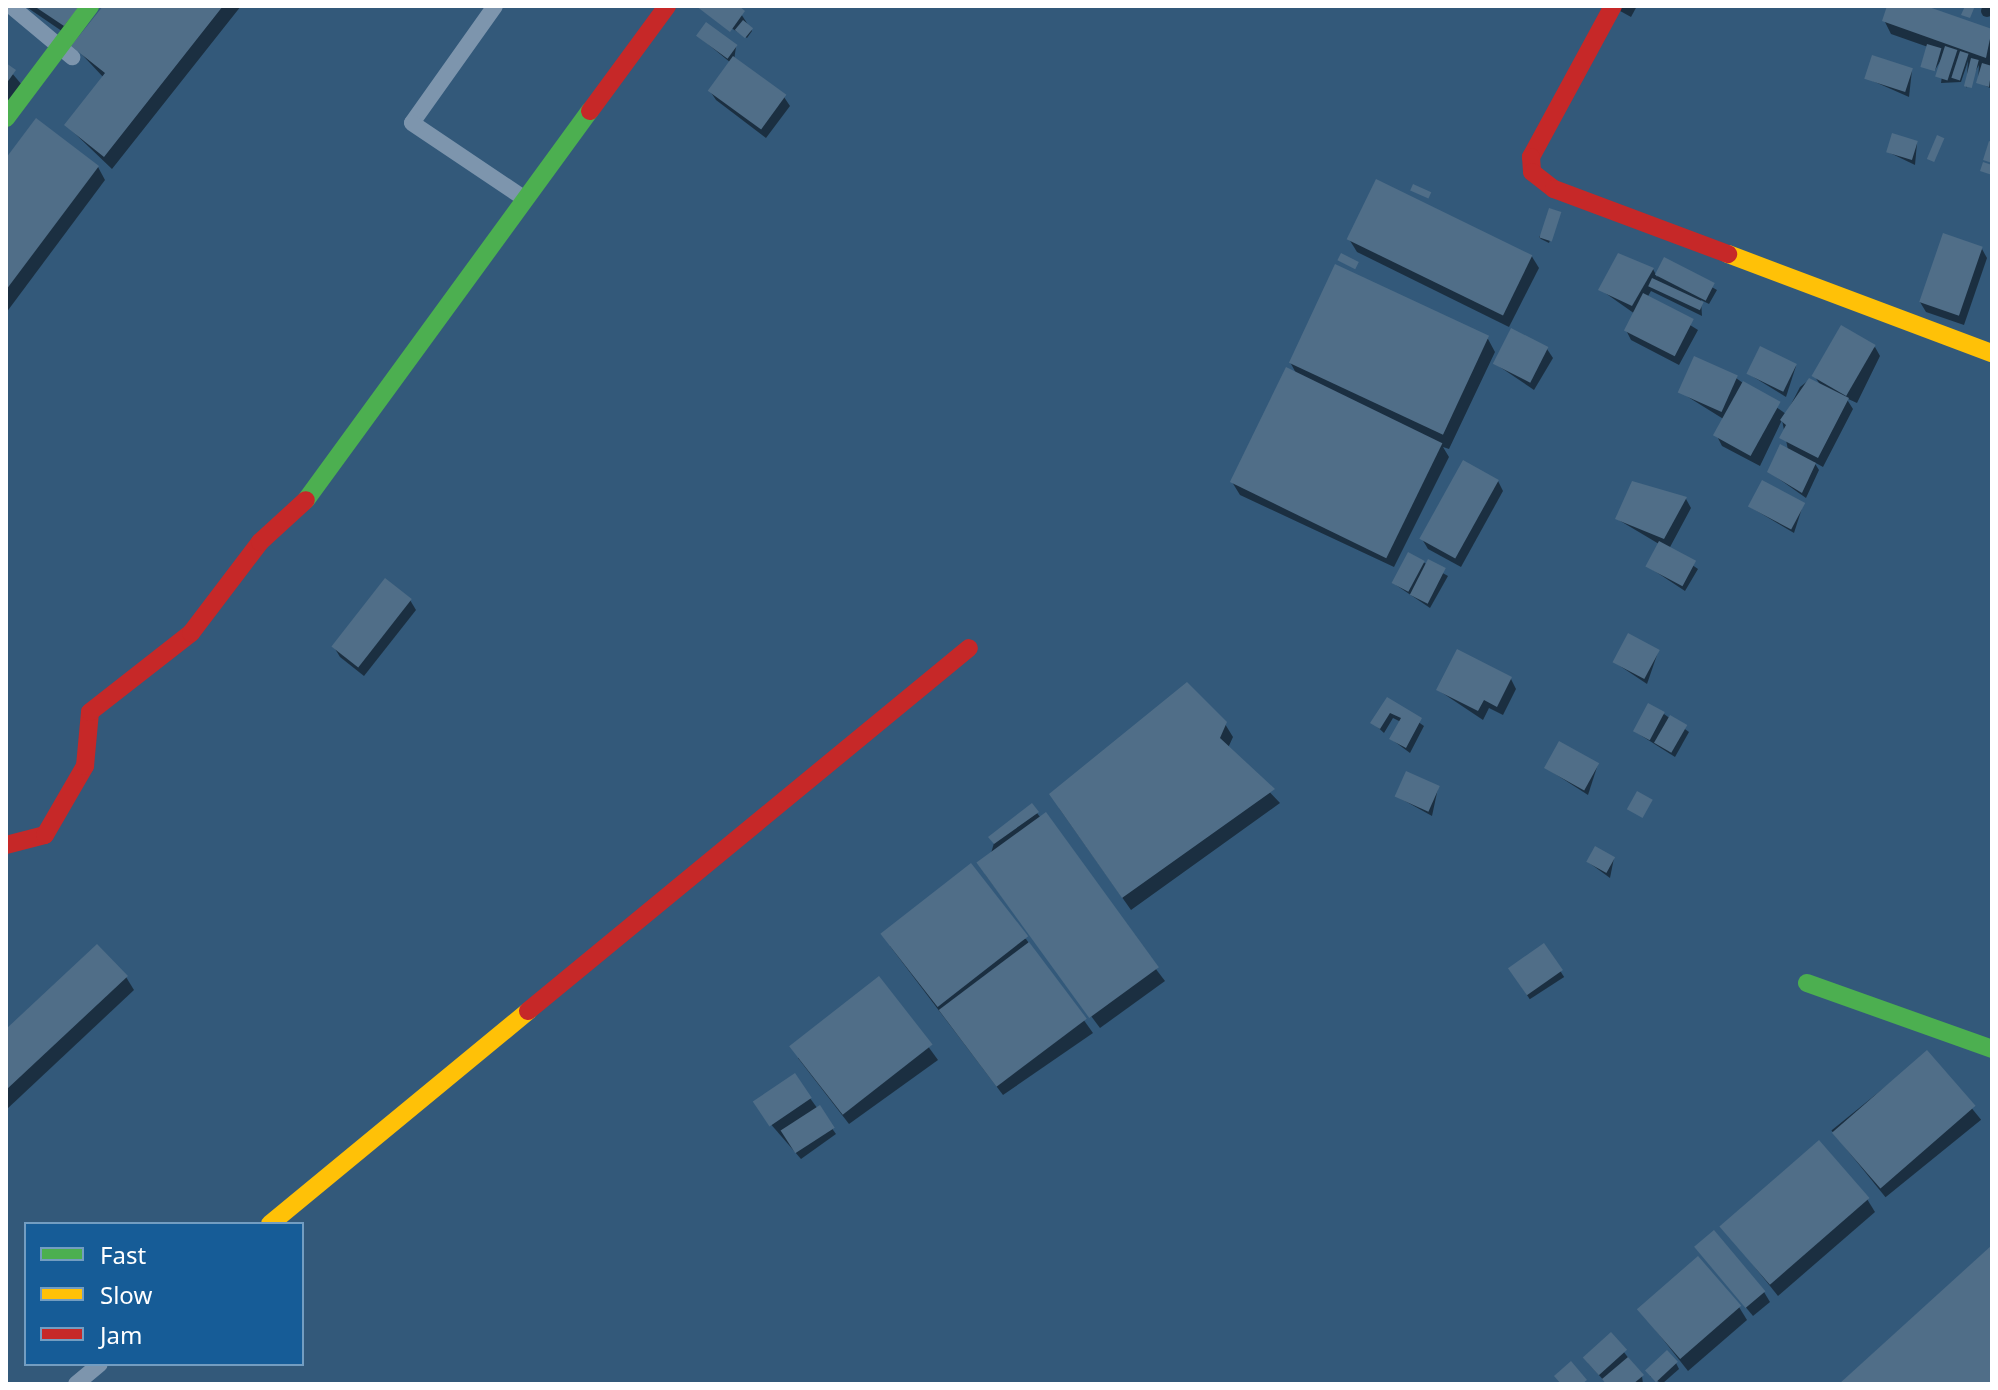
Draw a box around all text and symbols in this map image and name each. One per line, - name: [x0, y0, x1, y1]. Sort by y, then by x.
- legend: [24, 1222, 304, 1366]
- text: Fast: [100, 1238, 146, 1271]
- text: Slow: [100, 1278, 152, 1311]
- text: Jam: [100, 1318, 142, 1351]

